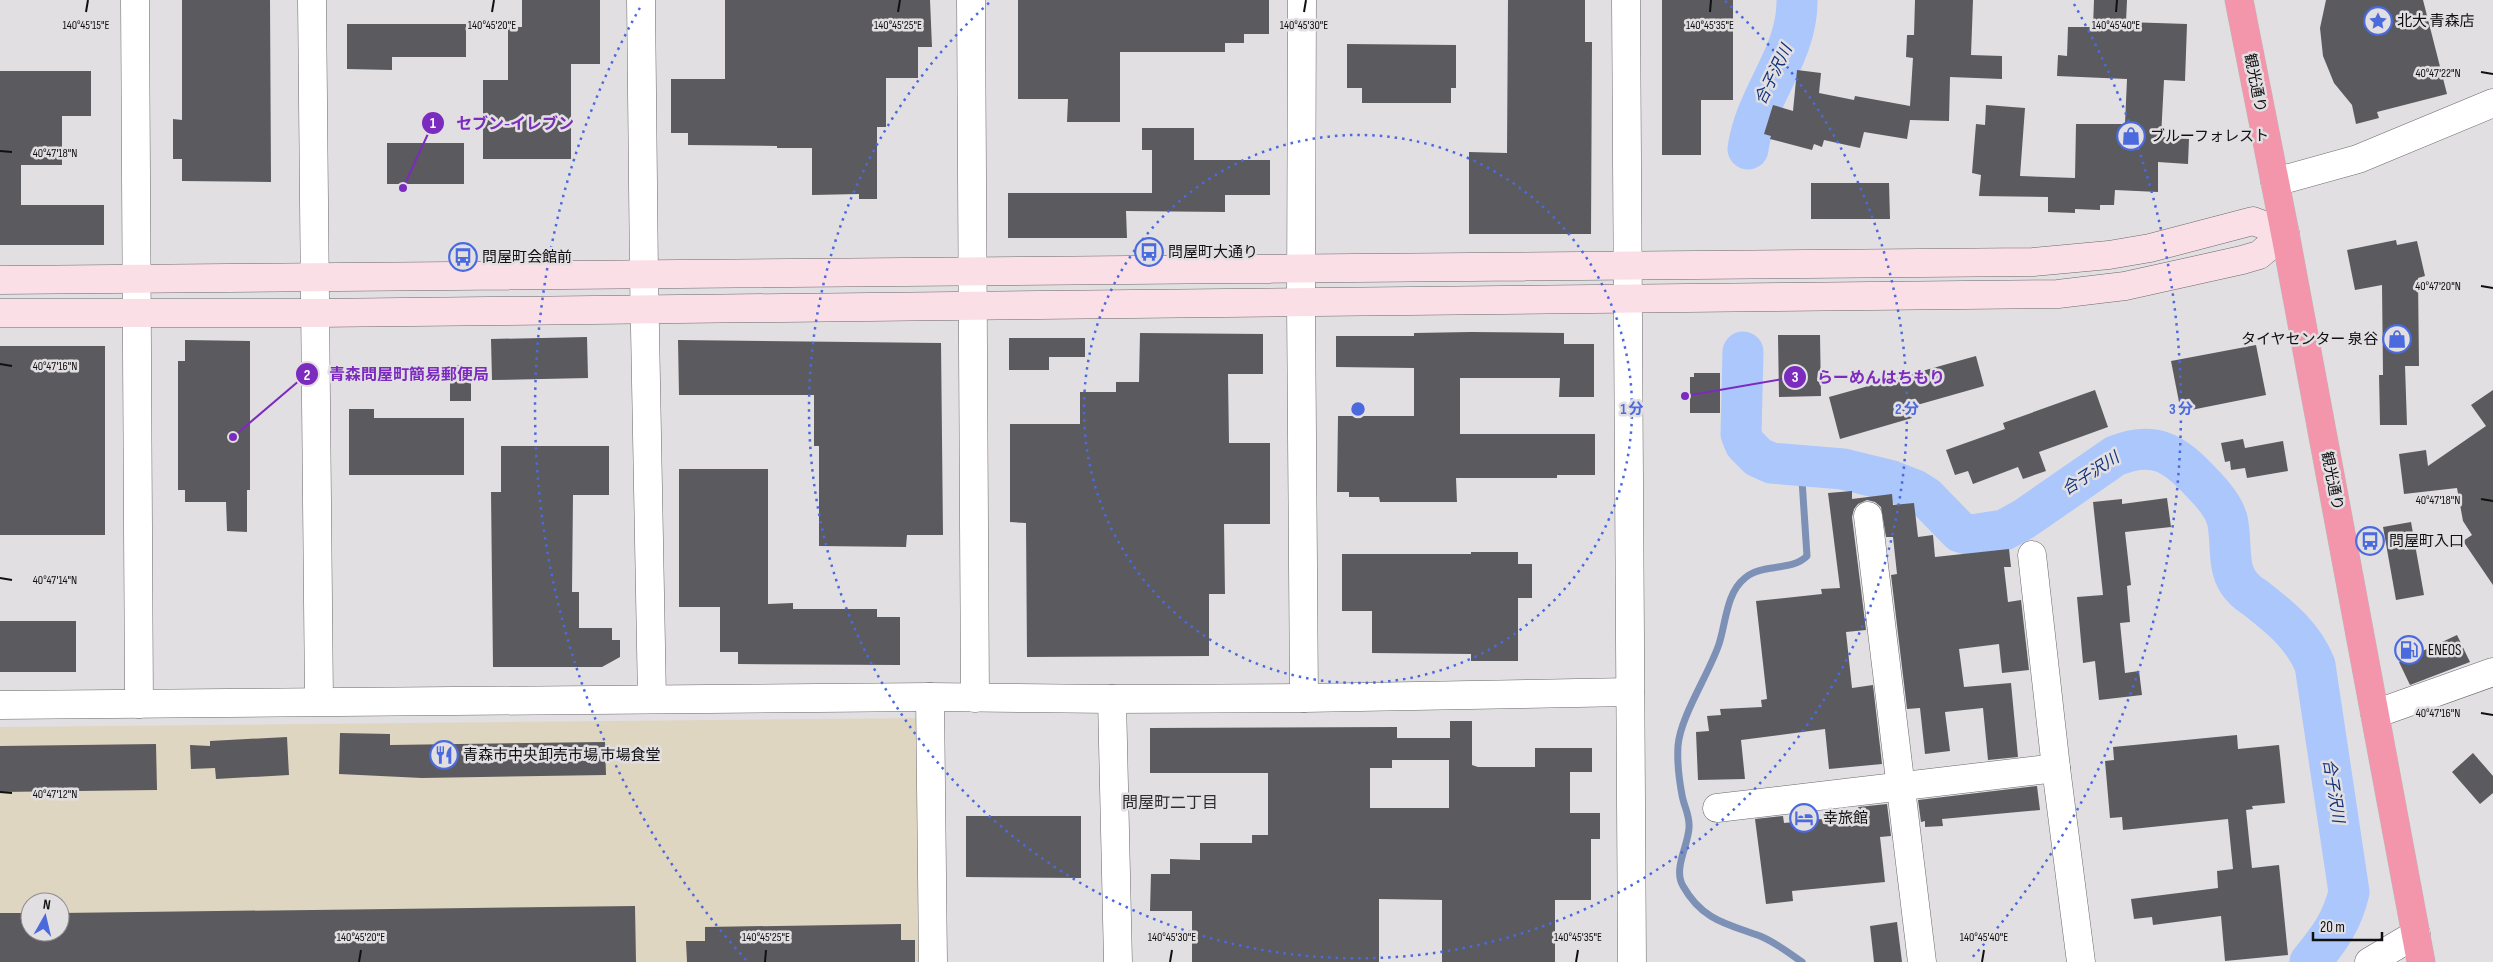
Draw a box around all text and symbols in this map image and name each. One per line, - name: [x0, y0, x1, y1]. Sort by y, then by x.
- place icon: 北大 青森店: [2363, 6, 2393, 36]
- place label: 北大 青森店: [2397, 12, 2474, 31]
- text: 140°45'15"E: [62, 18, 110, 33]
- text: 140°45'20"E: [468, 18, 516, 33]
- text: 140°45'25"E: [874, 18, 922, 33]
- text: 140°45'30"E: [1280, 18, 1328, 33]
- text: 140°45'35"E: [1686, 18, 1734, 33]
- text: 140°45'40"E: [2092, 18, 2140, 33]
- water label: 合子沢川: [1751, 40, 1797, 108]
- street label: 観光通り: [2240, 52, 2270, 114]
- text: 40°47'22"N: [2415, 66, 2461, 81]
- callout: セブン-イレブン: [420, 108, 584, 139]
- text: 1: [430, 114, 436, 133]
- text: セブン-イレブン: [456, 115, 574, 134]
- shop icon: ブルーフォレスト: [2116, 121, 2146, 151]
- place label: ブルーフォレスト: [2150, 127, 2269, 146]
- text: 40°47'18"N: [33, 146, 77, 161]
- bus stop icon: 問屋町大通り: [1134, 237, 1164, 267]
- bus stop icon: 問屋町会館前: [448, 242, 478, 272]
- place label: 問屋町大通り: [1168, 243, 1258, 262]
- place label: 問屋町会館前: [482, 248, 572, 267]
- text: 40°47'20"N: [2415, 279, 2461, 294]
- shop icon: タイヤセンター 泉谷: [2382, 324, 2412, 354]
- place label: タイヤセンター 泉谷: [2241, 330, 2378, 349]
- text: 40°47'16"N: [33, 359, 77, 374]
- callout: 青森問屋町簡易郵便局: [294, 359, 499, 390]
- callout: らーめんはちもり: [1782, 362, 1955, 393]
- text: 2: [304, 366, 310, 385]
- text: 青森問屋町簡易郵便局: [329, 366, 489, 385]
- text: 3: [1792, 368, 1799, 387]
- text: らーめんはちもり: [1817, 369, 1945, 388]
- centre of rings: [1349, 400, 1367, 418]
- text: 1 分: [1620, 400, 1644, 419]
- text: 2 分: [1895, 400, 1919, 419]
- text: 3 分: [2169, 400, 2193, 419]
- water label: 合子沢川: [2059, 448, 2125, 499]
- street label: 観光通り: [2317, 450, 2347, 512]
- text: 40°47'18"N: [2416, 493, 2460, 508]
- bus stop icon: 問屋町入口: [2355, 526, 2385, 556]
- place label: 問屋町入口: [2389, 532, 2464, 551]
- text: 40°47'14"N: [33, 573, 77, 588]
- fuel station icon: ENEOS: [2394, 635, 2424, 665]
- place label: ENEOS: [2428, 641, 2462, 660]
- text: 40°47'16"N: [2416, 706, 2460, 721]
- restaurant icon: 青森市中央卸売市場 市場食堂: [429, 740, 459, 770]
- place label: 青森市中央卸売市場 市場食堂: [463, 746, 660, 765]
- water label: 合子沢川: [2319, 758, 2348, 826]
- text: 40°47'12"N: [33, 787, 77, 802]
- district label: 問屋町二丁目: [1122, 794, 1218, 813]
- hotel icon: 幸旅館: [1789, 803, 1819, 833]
- place label: 幸旅館: [1823, 809, 1868, 828]
- north arrow: [20, 892, 70, 942]
- text: N: [42, 896, 52, 914]
- scale bar: [2313, 910, 2382, 942]
- text: 20 m: [2320, 918, 2345, 937]
- text: 140°45'20"E: [337, 930, 385, 945]
- text: 140°45'25"E: [742, 930, 790, 945]
- text: 140°45'30"E: [1148, 930, 1196, 945]
- text: 140°45'35"E: [1554, 930, 1602, 945]
- text: 140°45'40"E: [1960, 930, 2008, 945]

